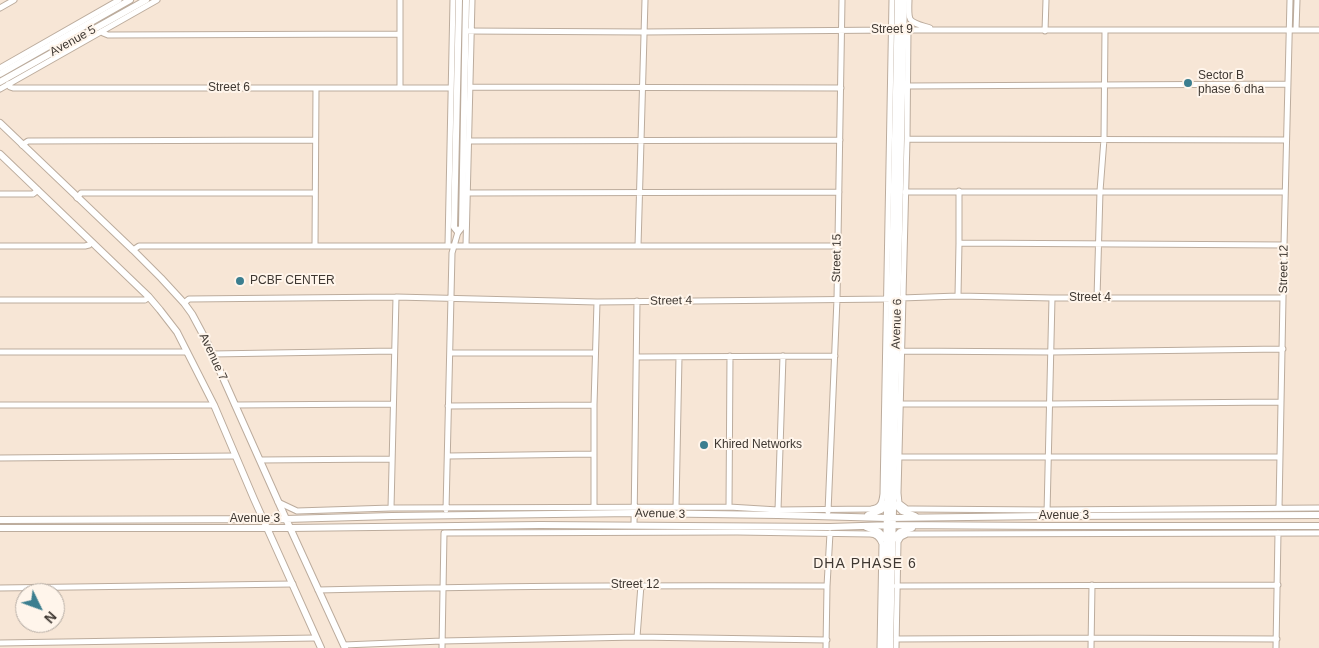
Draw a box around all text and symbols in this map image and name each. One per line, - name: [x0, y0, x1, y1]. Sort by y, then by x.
- street label: Avenue 5: [47, 22, 99, 60]
- street label: Street 9: [871, 23, 913, 37]
- place label: Sector B phase 6 dha: [1198, 69, 1264, 97]
- marker: Sector B phase 6 dha: [1182, 77, 1194, 89]
- street label: Street 6: [208, 81, 250, 95]
- street label: Street 15: [829, 234, 845, 282]
- street label: Street 12: [1276, 245, 1292, 293]
- place label: PCBF CENTER: [250, 274, 335, 288]
- marker: PCBF CENTER: [234, 275, 246, 287]
- street label: Street 4: [1069, 291, 1111, 305]
- street label: Street 4: [650, 293, 692, 309]
- street label: Avenue 6: [889, 299, 905, 349]
- street label: Avenue 7: [196, 331, 230, 383]
- place label: Khired Networks: [714, 438, 802, 452]
- marker: Khired Networks: [698, 439, 710, 451]
- street label: Avenue 3: [635, 506, 685, 522]
- street label: Avenue 3: [1039, 509, 1089, 523]
- street label: Avenue 3: [230, 512, 280, 526]
- district label: DHA PHASE 6: [812, 556, 918, 572]
- street label: Street 12: [611, 578, 659, 592]
- north arrow: [15, 583, 65, 633]
- text: N: [41, 608, 60, 626]

